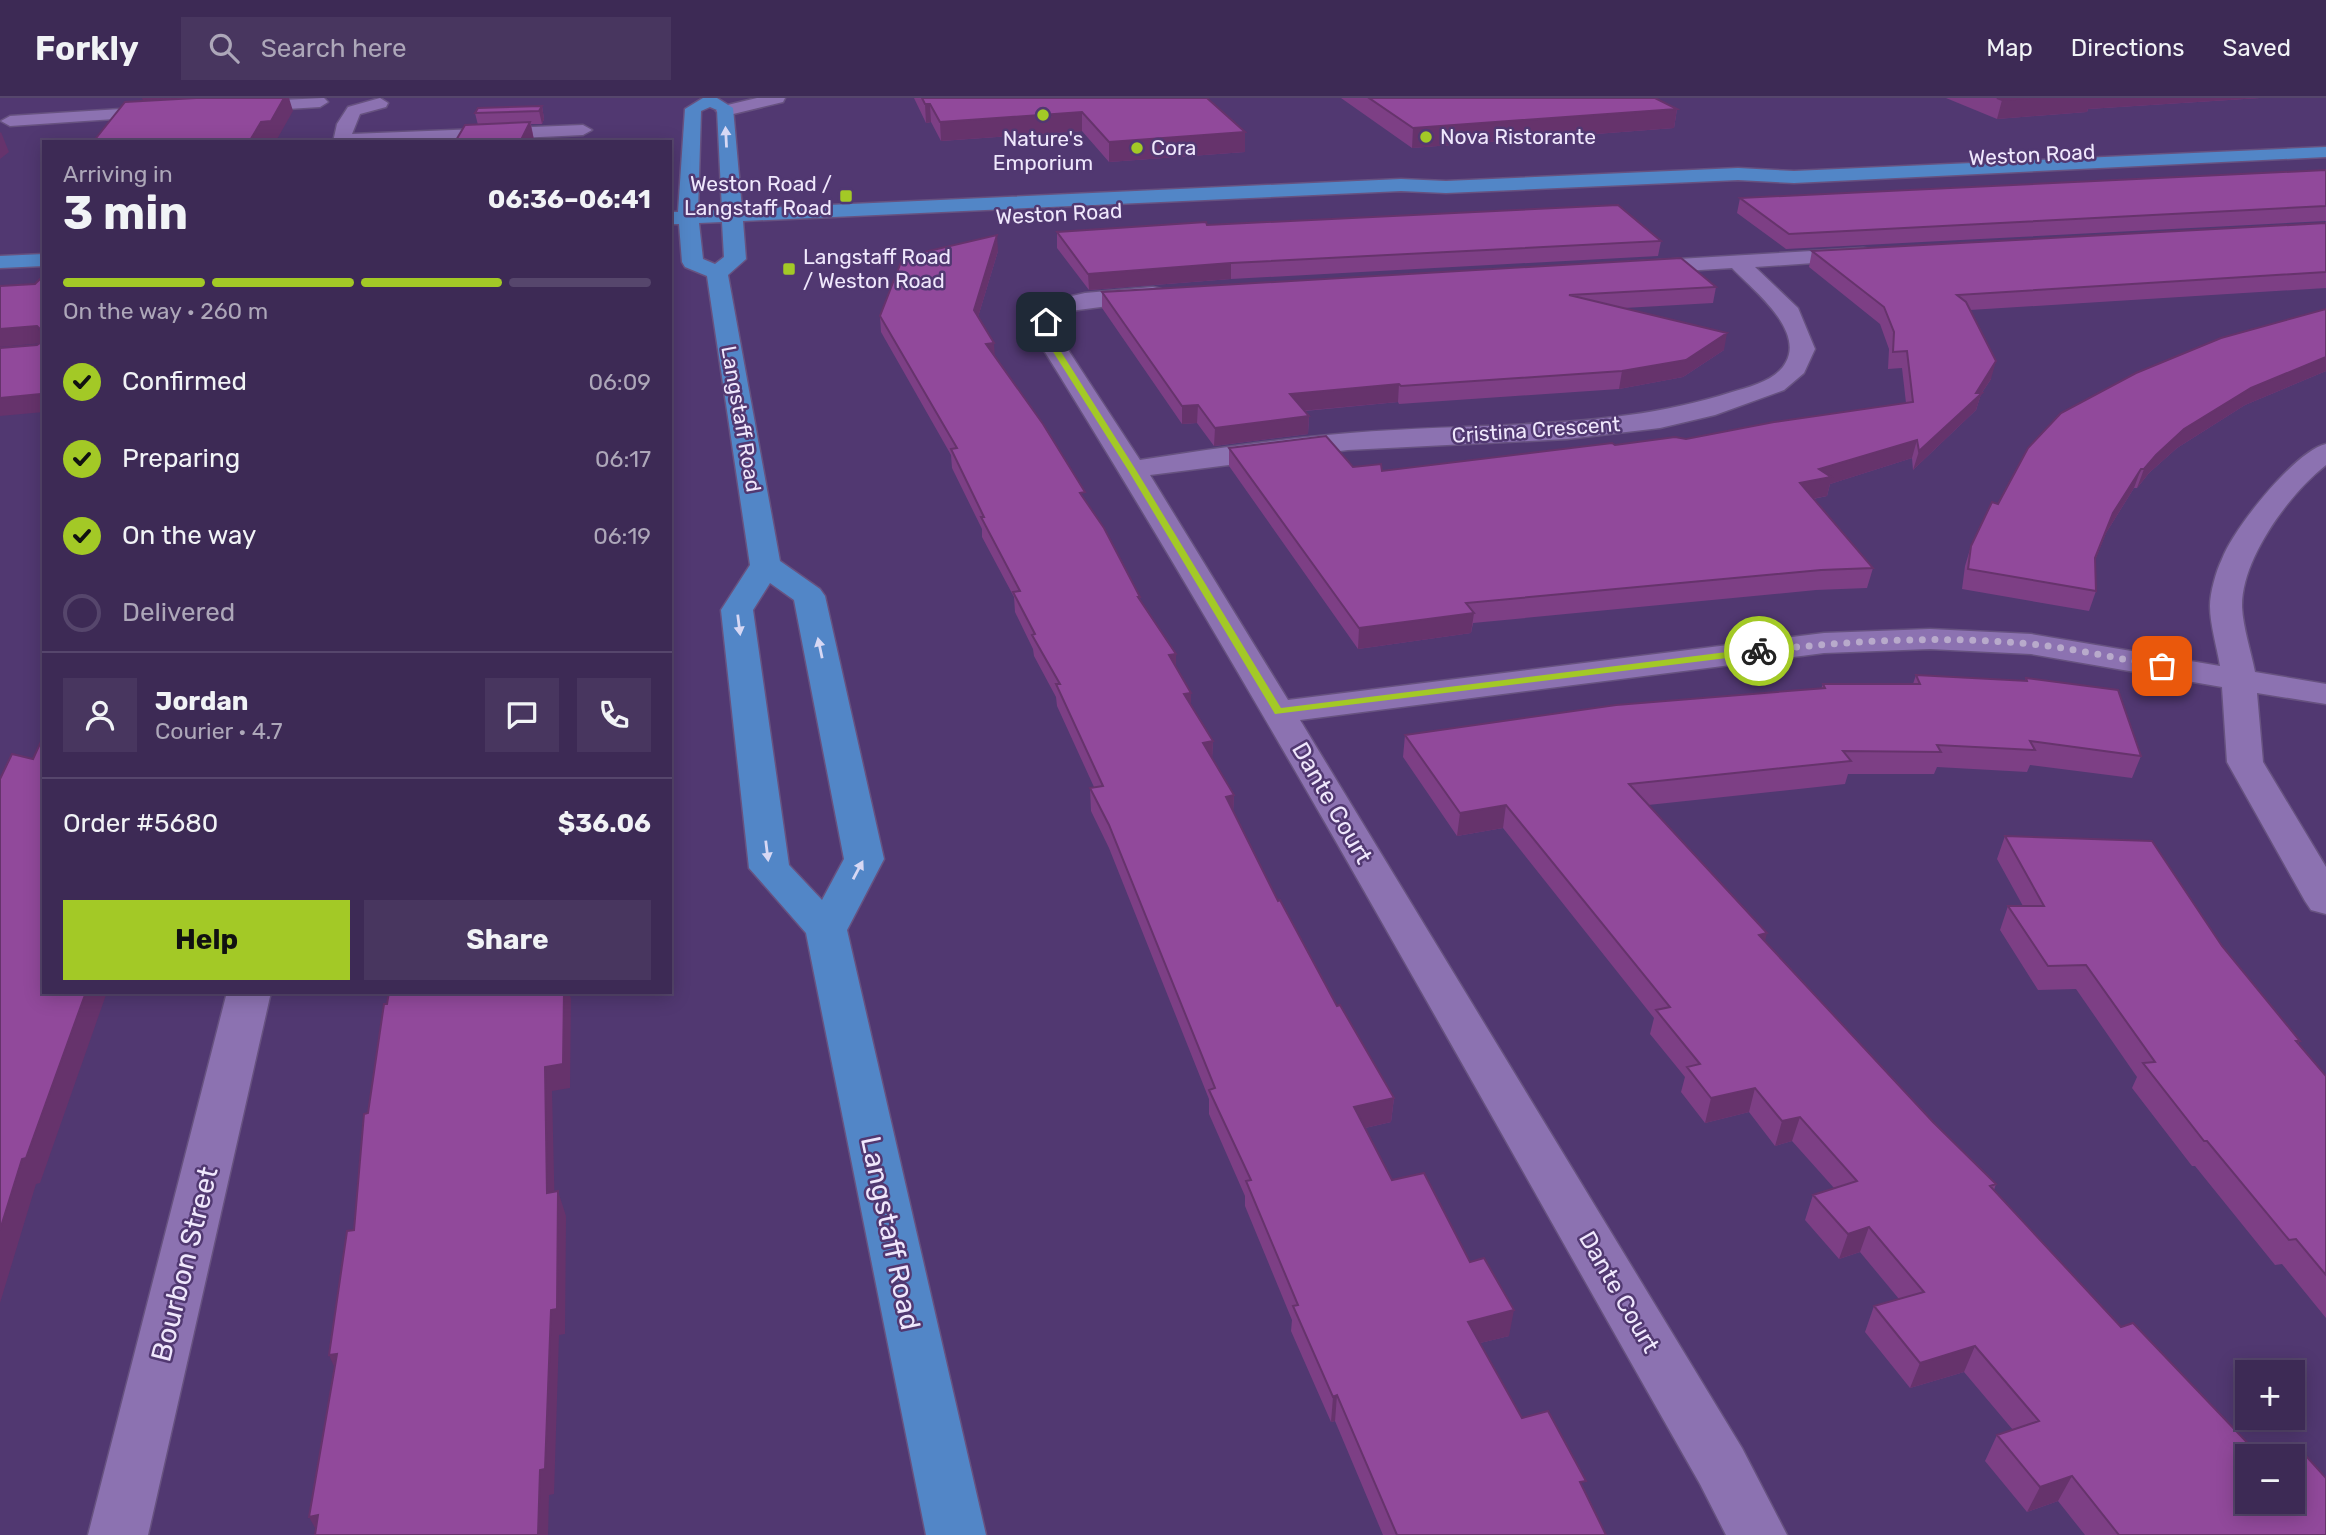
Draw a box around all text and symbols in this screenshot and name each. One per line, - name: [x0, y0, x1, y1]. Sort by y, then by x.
- search box: [181, 17, 671, 80]
- text: Forkly: [35, 29, 139, 68]
- icon: search: [205, 29, 243, 67]
- text: Search here: [261, 33, 407, 64]
- text: Map: [1986, 34, 2033, 62]
- text: Directions: [2071, 34, 2184, 62]
- text: Saved: [2222, 34, 2291, 62]
- marker: Nature's Emporium: [1035, 107, 1051, 123]
- place label: Nova Ristorante: [1440, 124, 1596, 149]
- one-way arrow: [721, 126, 732, 148]
- place label: Nature's Emporium: [993, 126, 1093, 175]
- marker: Nova Ristorante: [1418, 129, 1434, 145]
- place label: Cora: [1151, 135, 1196, 160]
- street label: Weston Road: [1968, 139, 2096, 170]
- marker: Cora: [1129, 140, 1145, 156]
- text: Arriving in: [63, 160, 173, 188]
- place label: Weston Road / Langstaff Road: [684, 171, 832, 220]
- text: 06:36–06:41: [488, 184, 651, 215]
- text: 3 min: [63, 186, 188, 241]
- marker: Weston Road / Langstaff Road: [838, 188, 854, 204]
- street label: Weston Road: [995, 198, 1123, 229]
- place label: Langstaff Road / Weston Road: [803, 244, 951, 293]
- marker: Langstaff Road / Weston Road: [781, 261, 797, 277]
- pin: [1016, 292, 1076, 352]
- text: On the way · 260 m: [63, 297, 268, 325]
- icon: home: [1027, 303, 1065, 341]
- street label: Langstaff Road: [716, 344, 767, 494]
- icon: check: [63, 363, 101, 401]
- text: Confirmed: [122, 366, 247, 397]
- text: 06:09: [588, 368, 651, 396]
- street label: Cristina Crescent: [1451, 411, 1621, 448]
- icon: check: [63, 440, 101, 478]
- text: Preparing: [122, 443, 240, 474]
- text: 06:17: [595, 445, 651, 473]
- icon: check: [63, 517, 101, 555]
- text: On the way: [122, 520, 256, 551]
- text: 06:19: [593, 522, 651, 550]
- text: Delivered: [122, 597, 235, 628]
- one-way arrow: [733, 614, 744, 636]
- courier: [1724, 616, 1794, 686]
- icon: bike: [1740, 632, 1778, 670]
- pin: [2132, 636, 2192, 696]
- one-way arrow: [814, 637, 825, 659]
- icon: bag: [2143, 647, 2181, 685]
- button: person: [63, 678, 137, 752]
- button: chat: [485, 678, 559, 752]
- button: phone: [577, 678, 651, 752]
- text: Jordan: [155, 686, 248, 717]
- text: Courier · 4.7: [155, 717, 282, 745]
- street label: Dante Court: [1286, 737, 1378, 869]
- text: Order #5680: [63, 808, 218, 839]
- text: $36.06: [558, 808, 651, 839]
- one-way arrow: [762, 840, 773, 862]
- one-way arrow: [852, 860, 864, 880]
- button: Help: [63, 900, 350, 980]
- button: Share: [364, 900, 651, 980]
- street label: Langstaff Road: [854, 1133, 927, 1333]
- street label: Bourbon Street: [144, 1163, 225, 1365]
- street label: Dante Court: [1573, 1226, 1665, 1358]
- map controls: [2235, 1360, 2305, 1514]
- button: +: [2235, 1360, 2305, 1430]
- button: −: [2235, 1444, 2305, 1514]

